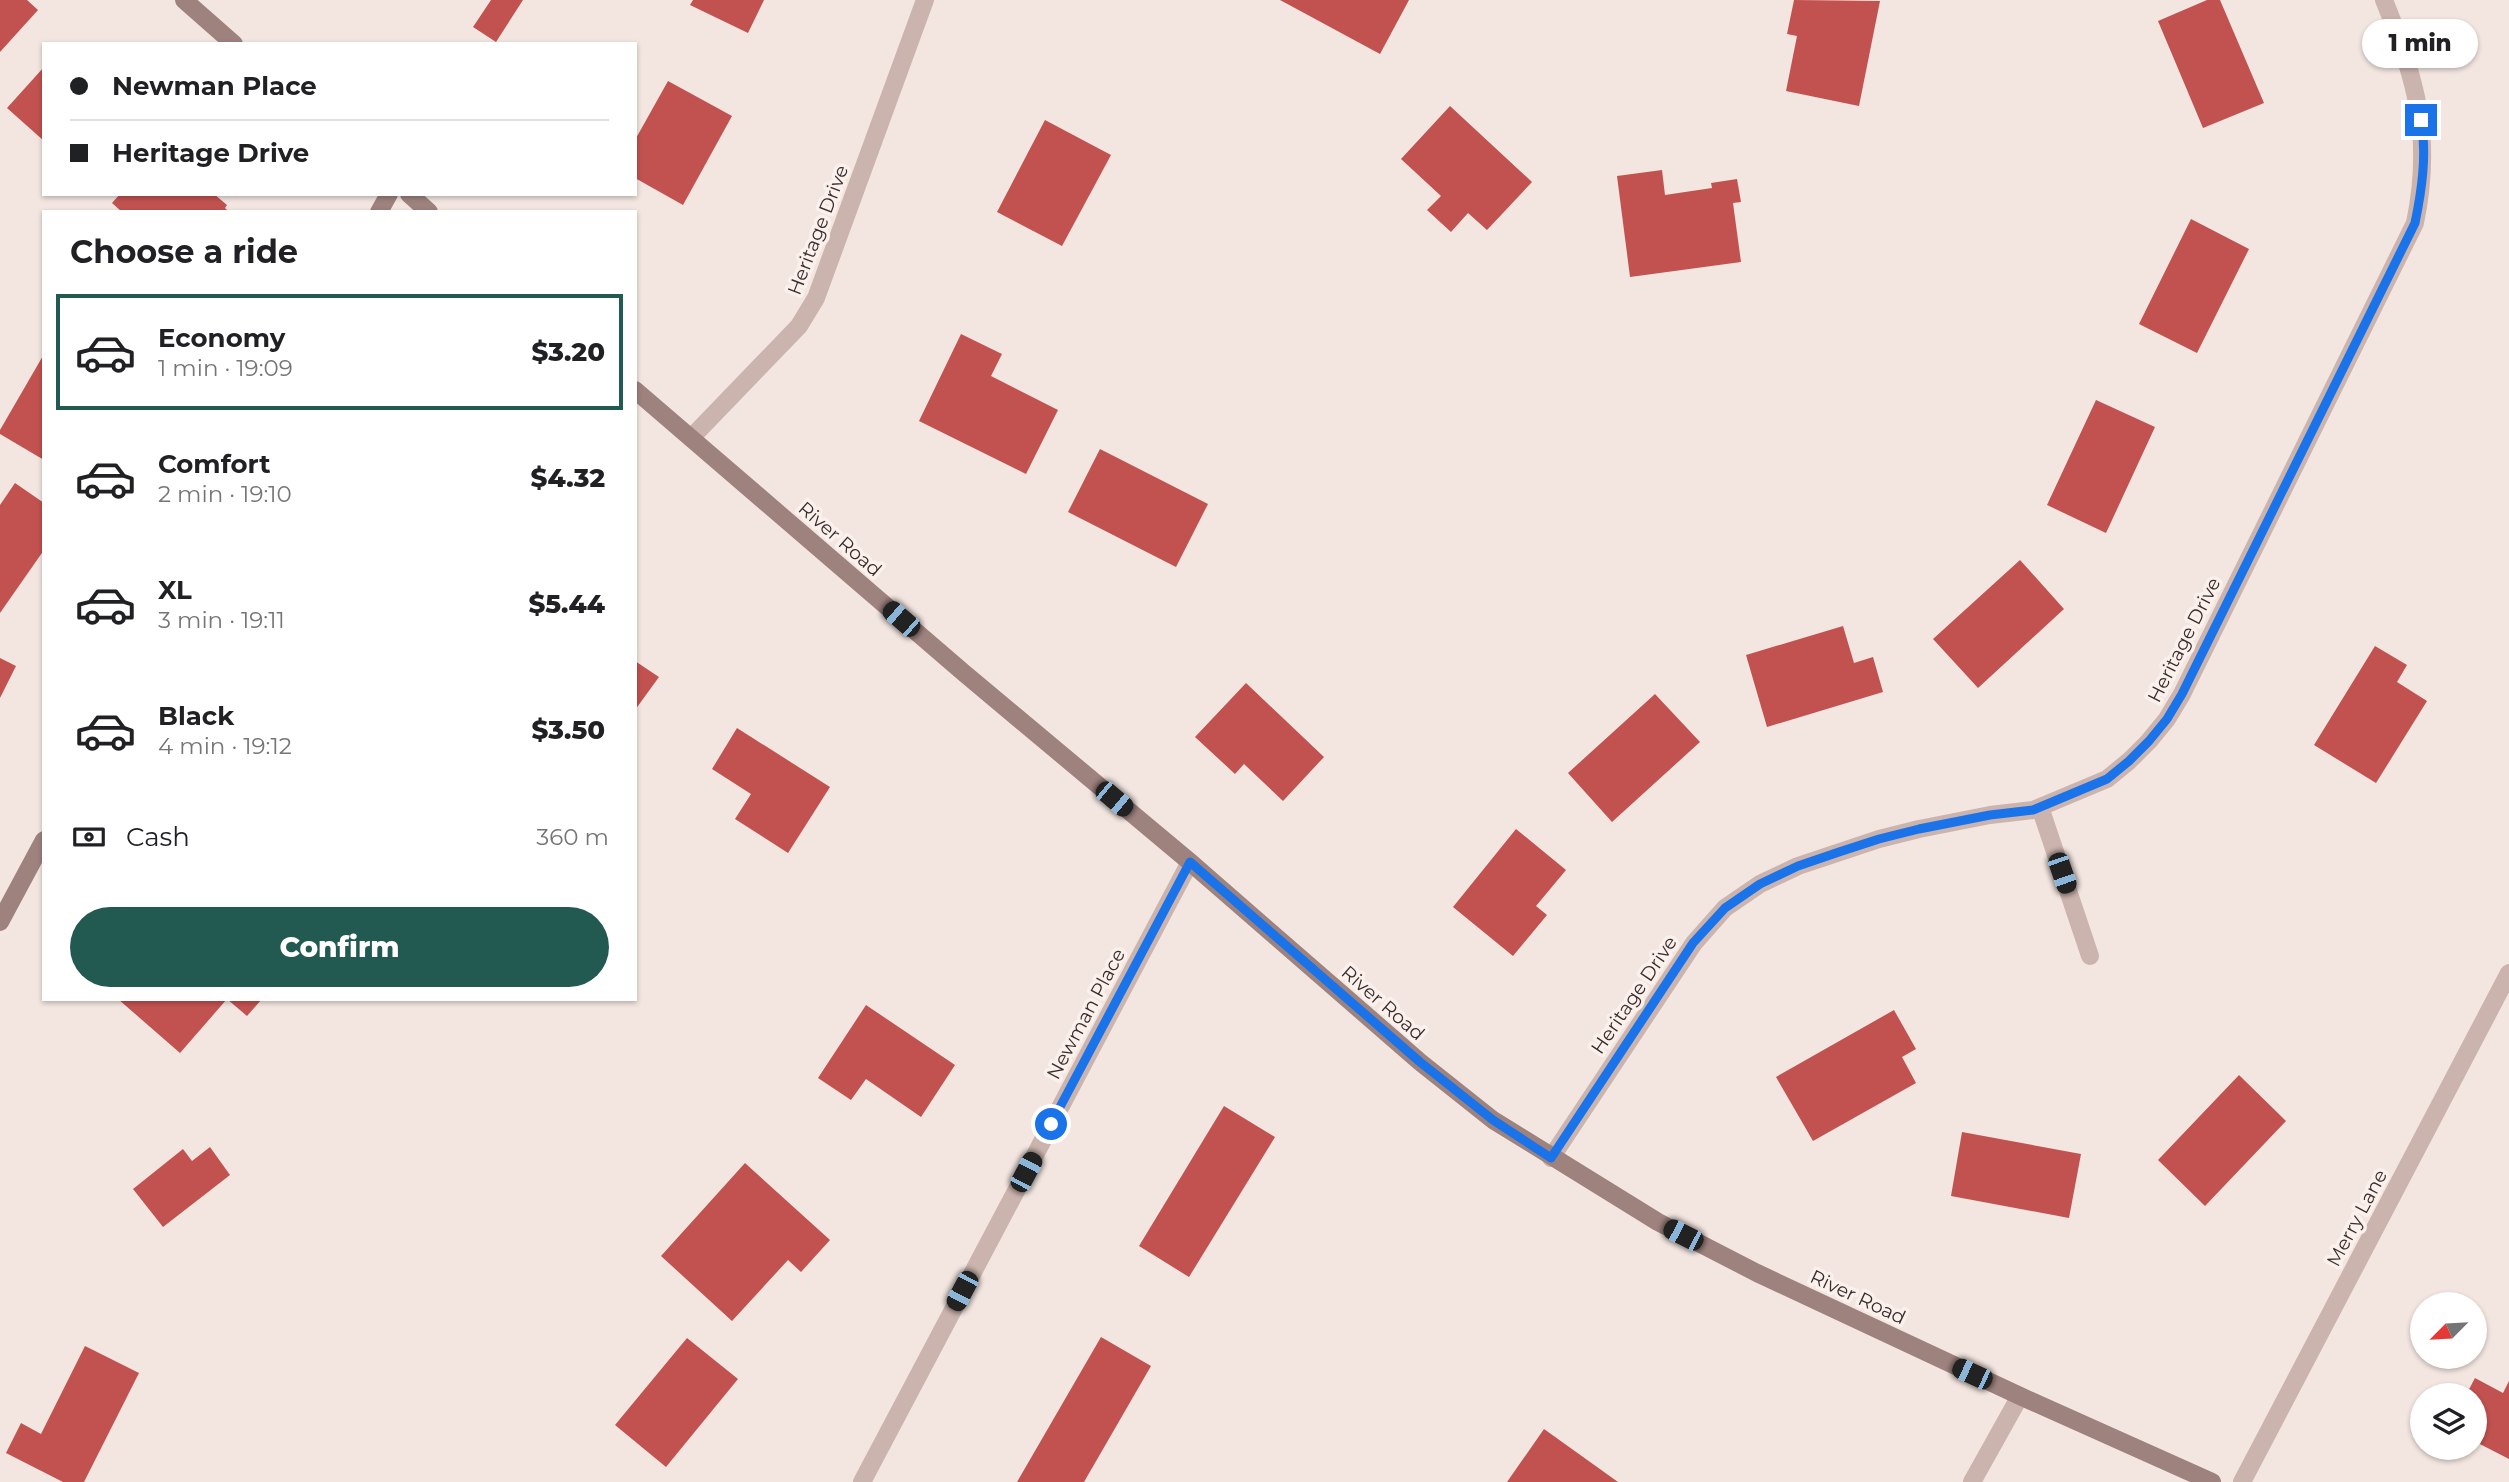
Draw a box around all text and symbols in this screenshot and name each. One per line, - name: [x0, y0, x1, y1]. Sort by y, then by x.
- callout: 1 min: [2363, 18, 2479, 68]
- text: 1 min: [2388, 29, 2452, 57]
- text: Newman Place: [112, 70, 317, 102]
- route end: [2405, 104, 2437, 136]
- text: Heritage Drive: [112, 137, 309, 169]
- street label: Heritage Drive: [783, 162, 853, 298]
- text: Choose a ride: [70, 232, 298, 271]
- icon: car: [74, 321, 137, 384]
- text: Economy: [158, 322, 285, 354]
- text: $3.20: [532, 336, 605, 368]
- text: 1 min · 19:09: [158, 354, 293, 382]
- icon: car: [74, 447, 137, 510]
- text: Comfort: [158, 448, 270, 480]
- text: $4.32: [530, 462, 605, 494]
- text: 2 min · 19:10: [158, 480, 292, 508]
- street label: River Road: [794, 497, 886, 581]
- icon: car: [74, 573, 137, 636]
- text: XL: [158, 574, 192, 606]
- street label: Heritage Drive: [2143, 574, 2225, 706]
- text: $5.44: [529, 588, 605, 620]
- car: [879, 597, 924, 641]
- text: 3 min · 19:11: [158, 606, 285, 634]
- icon: car: [74, 699, 137, 762]
- text: Black: [158, 700, 234, 732]
- text: $3.50: [532, 714, 605, 746]
- text: 4 min · 19:12: [158, 732, 292, 760]
- car: [1092, 777, 1137, 821]
- icon: cash: [70, 818, 108, 856]
- text: Cash: [126, 821, 190, 853]
- text: 360 m: [536, 823, 609, 851]
- car: [2046, 850, 2079, 896]
- button: Confirm: [70, 907, 609, 987]
- street label: Heritage Drive: [1586, 932, 1682, 1058]
- street label: Newman Place: [1042, 945, 1130, 1083]
- street label: River Road: [1337, 961, 1429, 1045]
- route start: [1035, 1108, 1067, 1140]
- car: [1007, 1149, 1046, 1195]
- street label: Merry Lane: [2322, 1166, 2392, 1270]
- car: [1660, 1216, 1707, 1254]
- street label: River Road: [1807, 1265, 1909, 1329]
- car: [943, 1268, 982, 1314]
- north arrow: [2410, 1292, 2487, 1368]
- map controls: [2410, 1292, 2487, 1460]
- car: [1949, 1356, 1996, 1392]
- button: layers: [2410, 1383, 2487, 1460]

